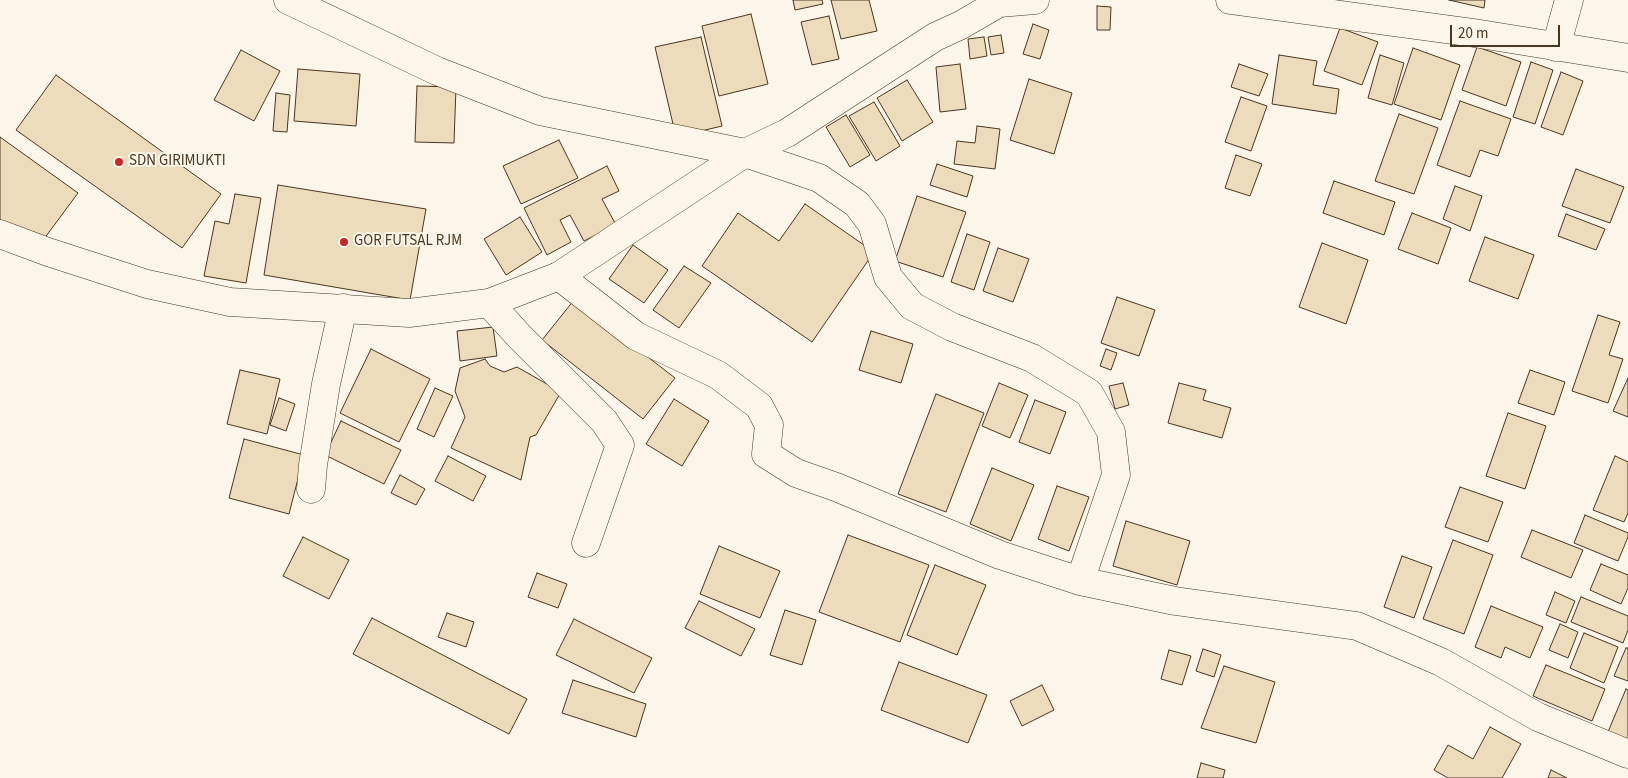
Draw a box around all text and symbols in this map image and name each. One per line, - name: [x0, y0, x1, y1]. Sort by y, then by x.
- scale bar: [1453, 15, 1563, 47]
- text: 20 m: [1458, 23, 1488, 44]
- place label: SDN GIRIMUKTI: [129, 153, 226, 171]
- marker: SDN GIRIMUKTI: [113, 156, 125, 168]
- place label: GOR FUTSAL RJM: [354, 233, 462, 251]
- marker: GOR FUTSAL RJM: [338, 236, 350, 248]

